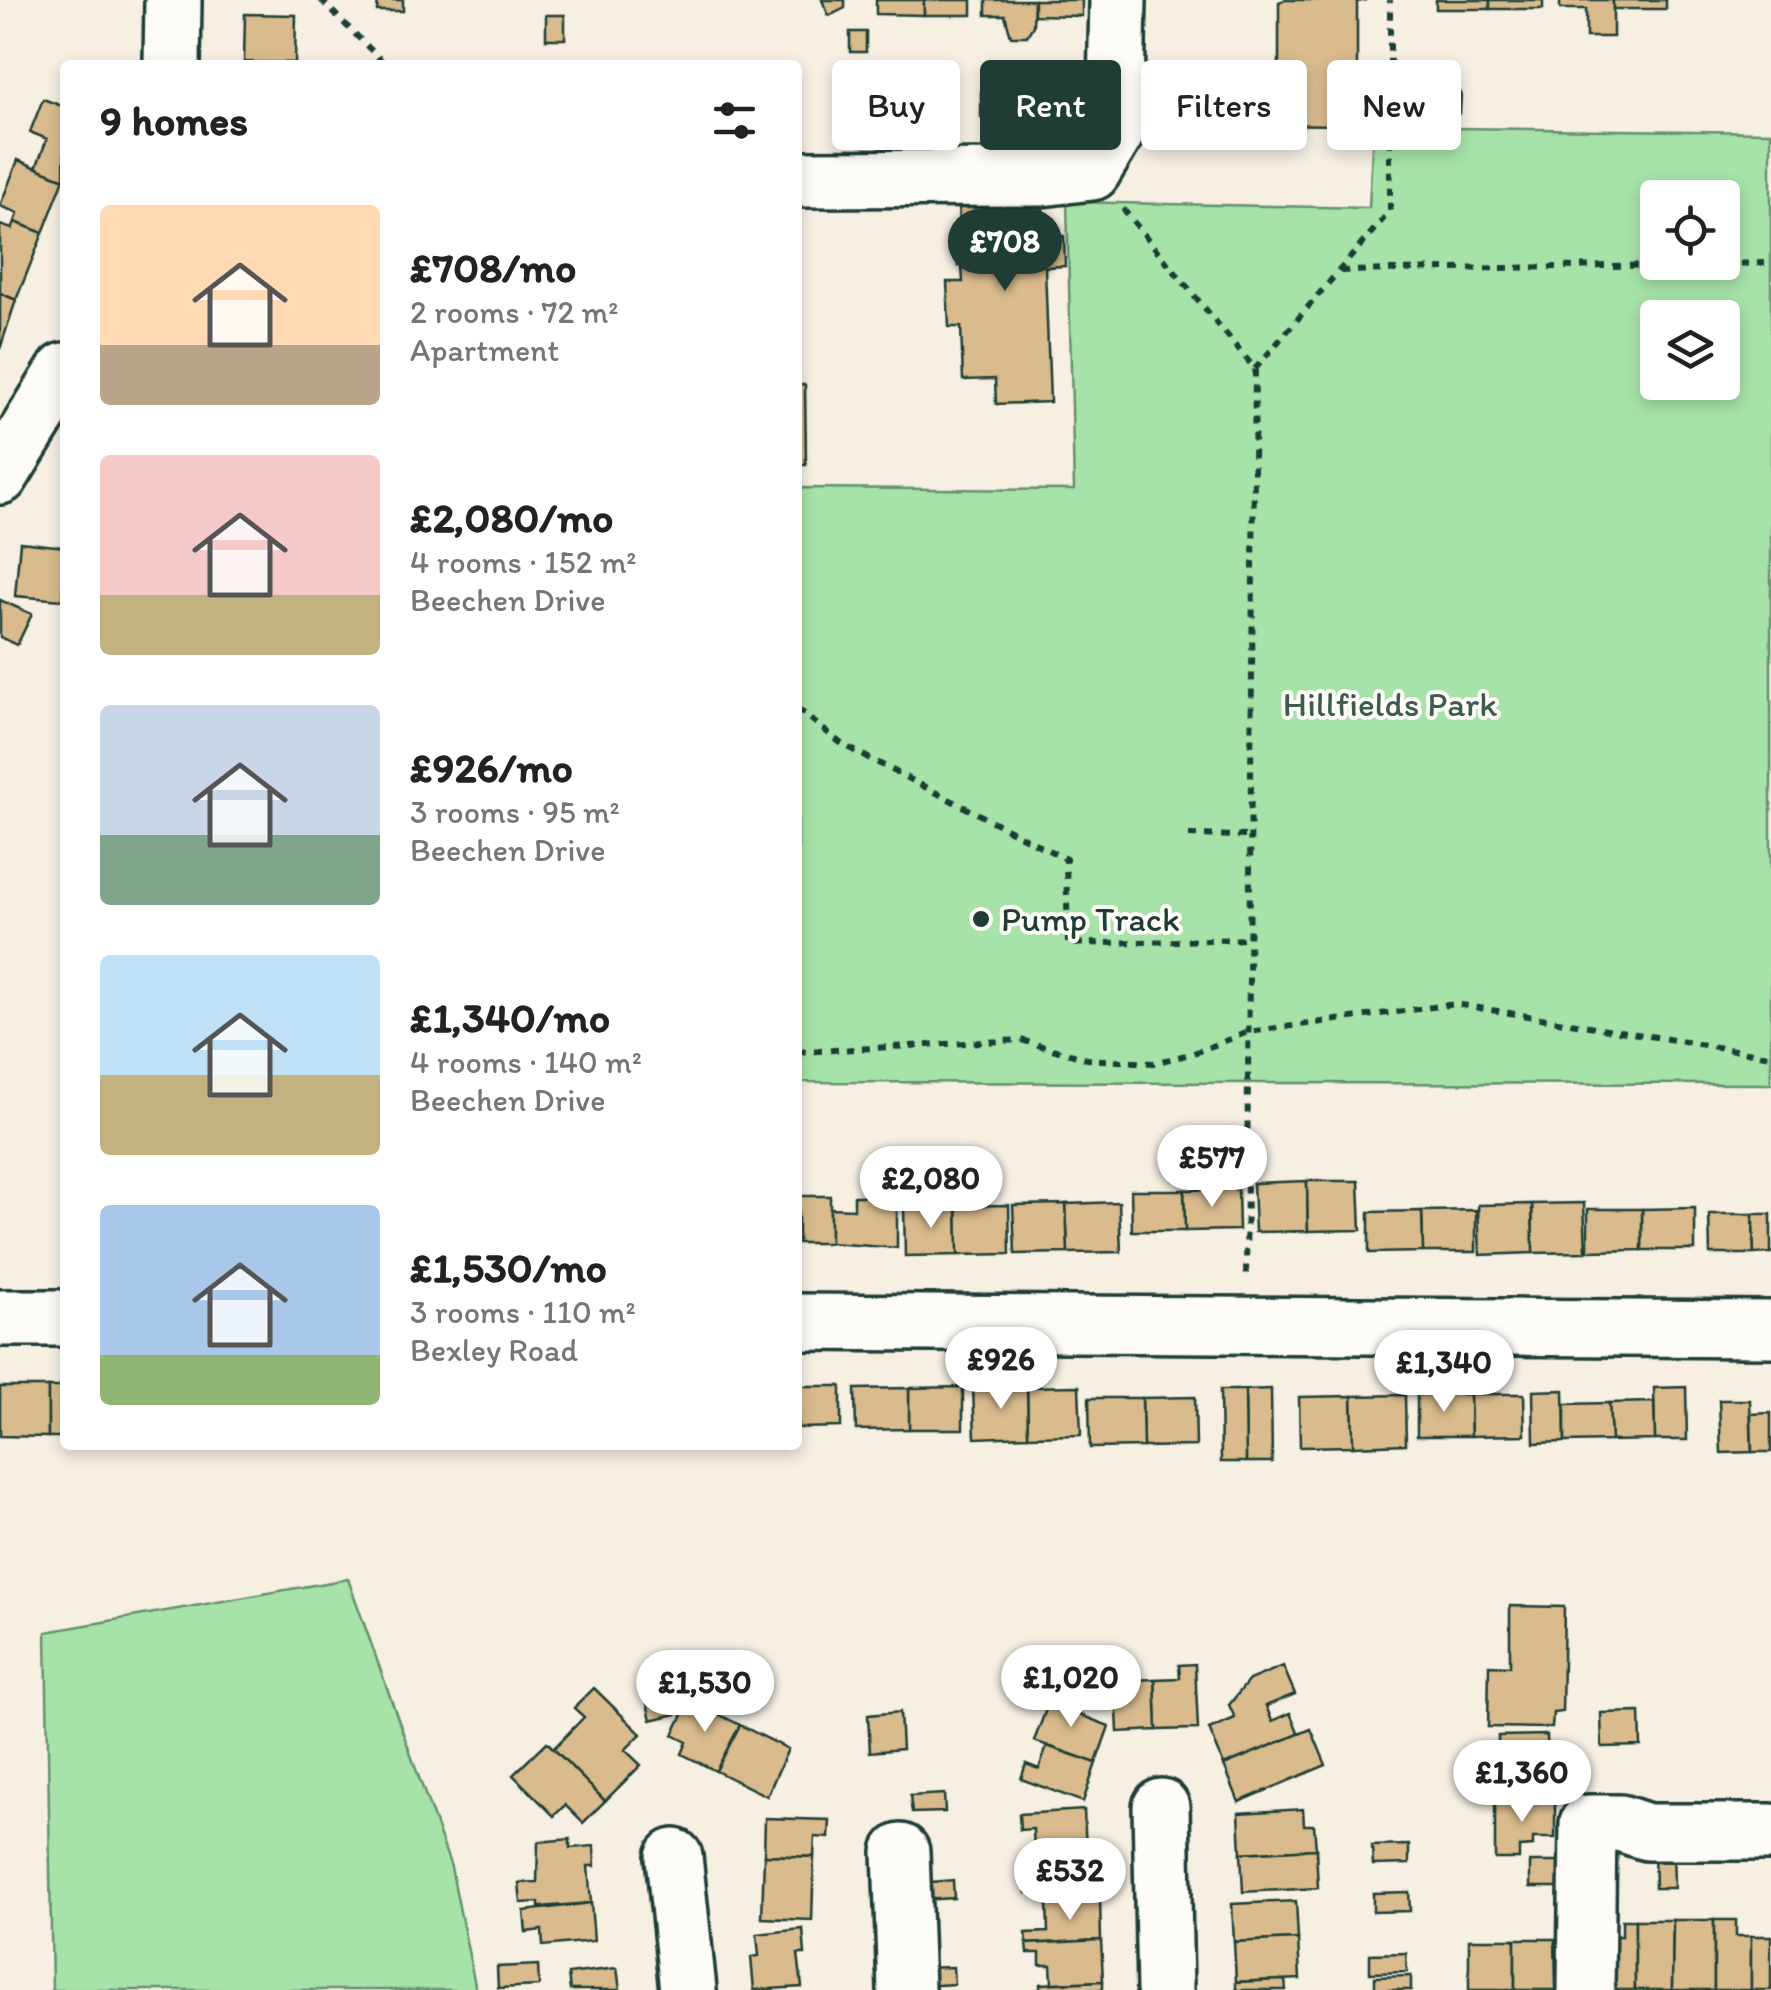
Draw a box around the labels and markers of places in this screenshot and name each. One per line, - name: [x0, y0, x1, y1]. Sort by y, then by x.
- pin: £708: [946, 209, 1064, 294]
- place label: Pump Track: [1001, 898, 1180, 940]
- marker: Pump Track: [970, 908, 992, 930]
- pin: £577: [1153, 1125, 1271, 1210]
- pin: £2,080: [850, 1146, 1012, 1231]
- pin: £926: [942, 1327, 1060, 1412]
- pin: £1,340: [1363, 1330, 1525, 1415]
- pin: £1,020: [990, 1645, 1152, 1730]
- pin: £1,530: [624, 1650, 786, 1735]
- pin: £1,360: [1441, 1740, 1603, 1825]
- pin: £532: [1011, 1838, 1129, 1923]

